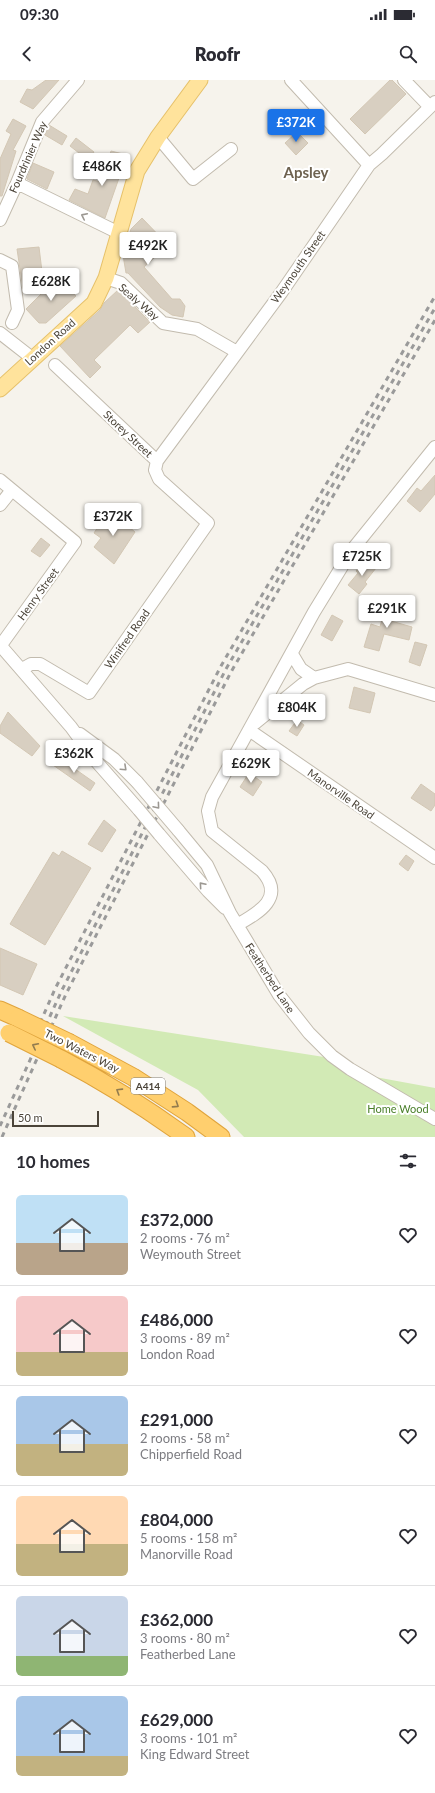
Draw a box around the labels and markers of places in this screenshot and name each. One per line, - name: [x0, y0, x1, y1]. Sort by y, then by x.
- pin: £372K: [268, 109, 324, 143]
- pin: £486K: [74, 153, 130, 187]
- pin: £492K: [120, 232, 176, 266]
- pin: £628K: [23, 268, 79, 302]
- pin: £372K: [85, 503, 141, 537]
- pin: £725K: [334, 543, 390, 577]
- pin: £291K: [359, 595, 415, 629]
- pin: £804K: [269, 694, 325, 728]
- pin: £362K: [46, 740, 102, 774]
- pin: £629K: [223, 750, 279, 784]

